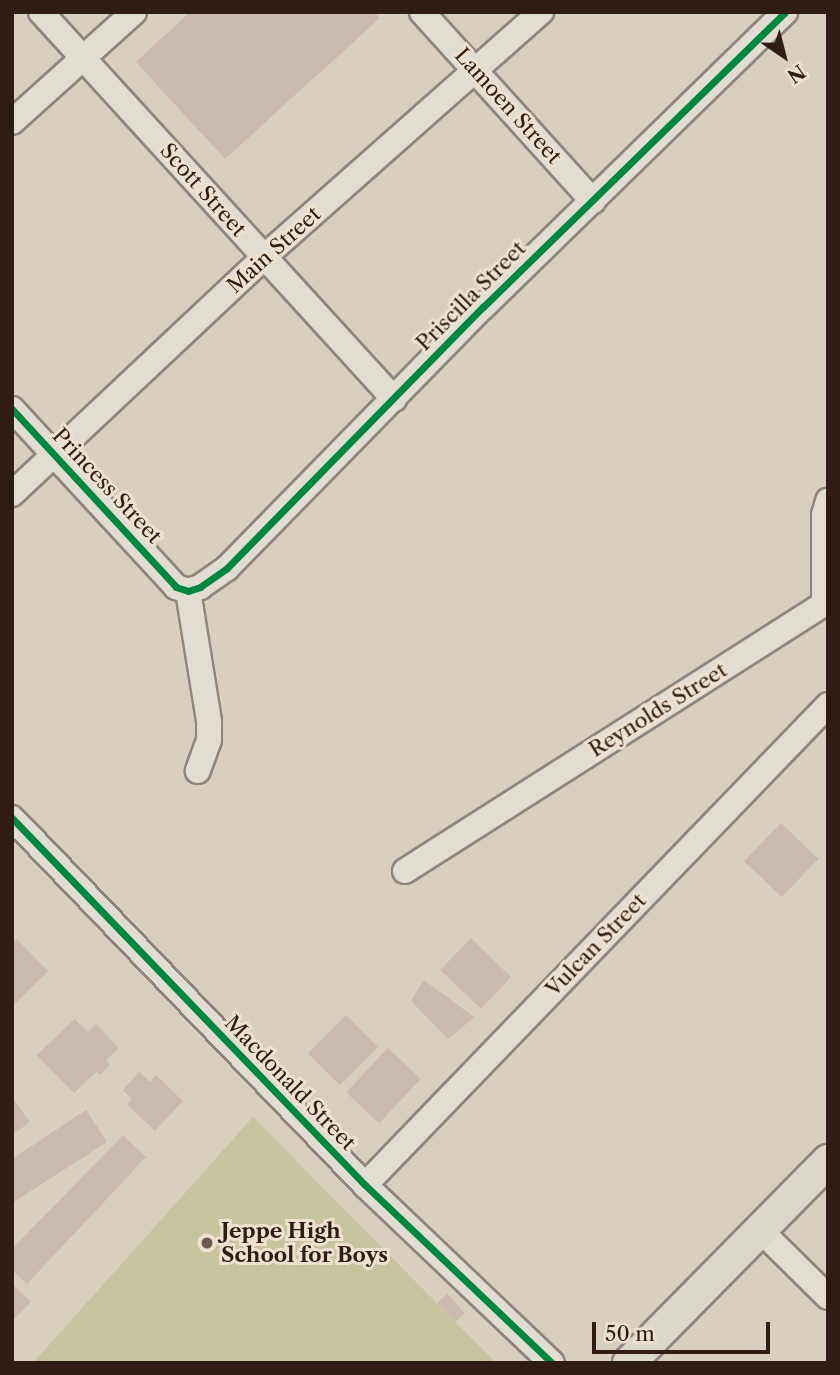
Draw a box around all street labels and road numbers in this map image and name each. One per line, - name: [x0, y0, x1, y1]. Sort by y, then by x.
- street label: Lamoen Street: [449, 43, 567, 169]
- street label: Scott Street: [155, 138, 251, 242]
- street label: Main Street: [222, 202, 326, 298]
- street label: Priscilla Street: [411, 236, 531, 356]
- street label: Princess Street: [47, 423, 167, 549]
- street label: Reynolds Street: [585, 658, 731, 762]
- street label: Vulcan Street: [541, 888, 651, 1002]
- street label: Macdonald Street: [219, 1011, 361, 1155]

